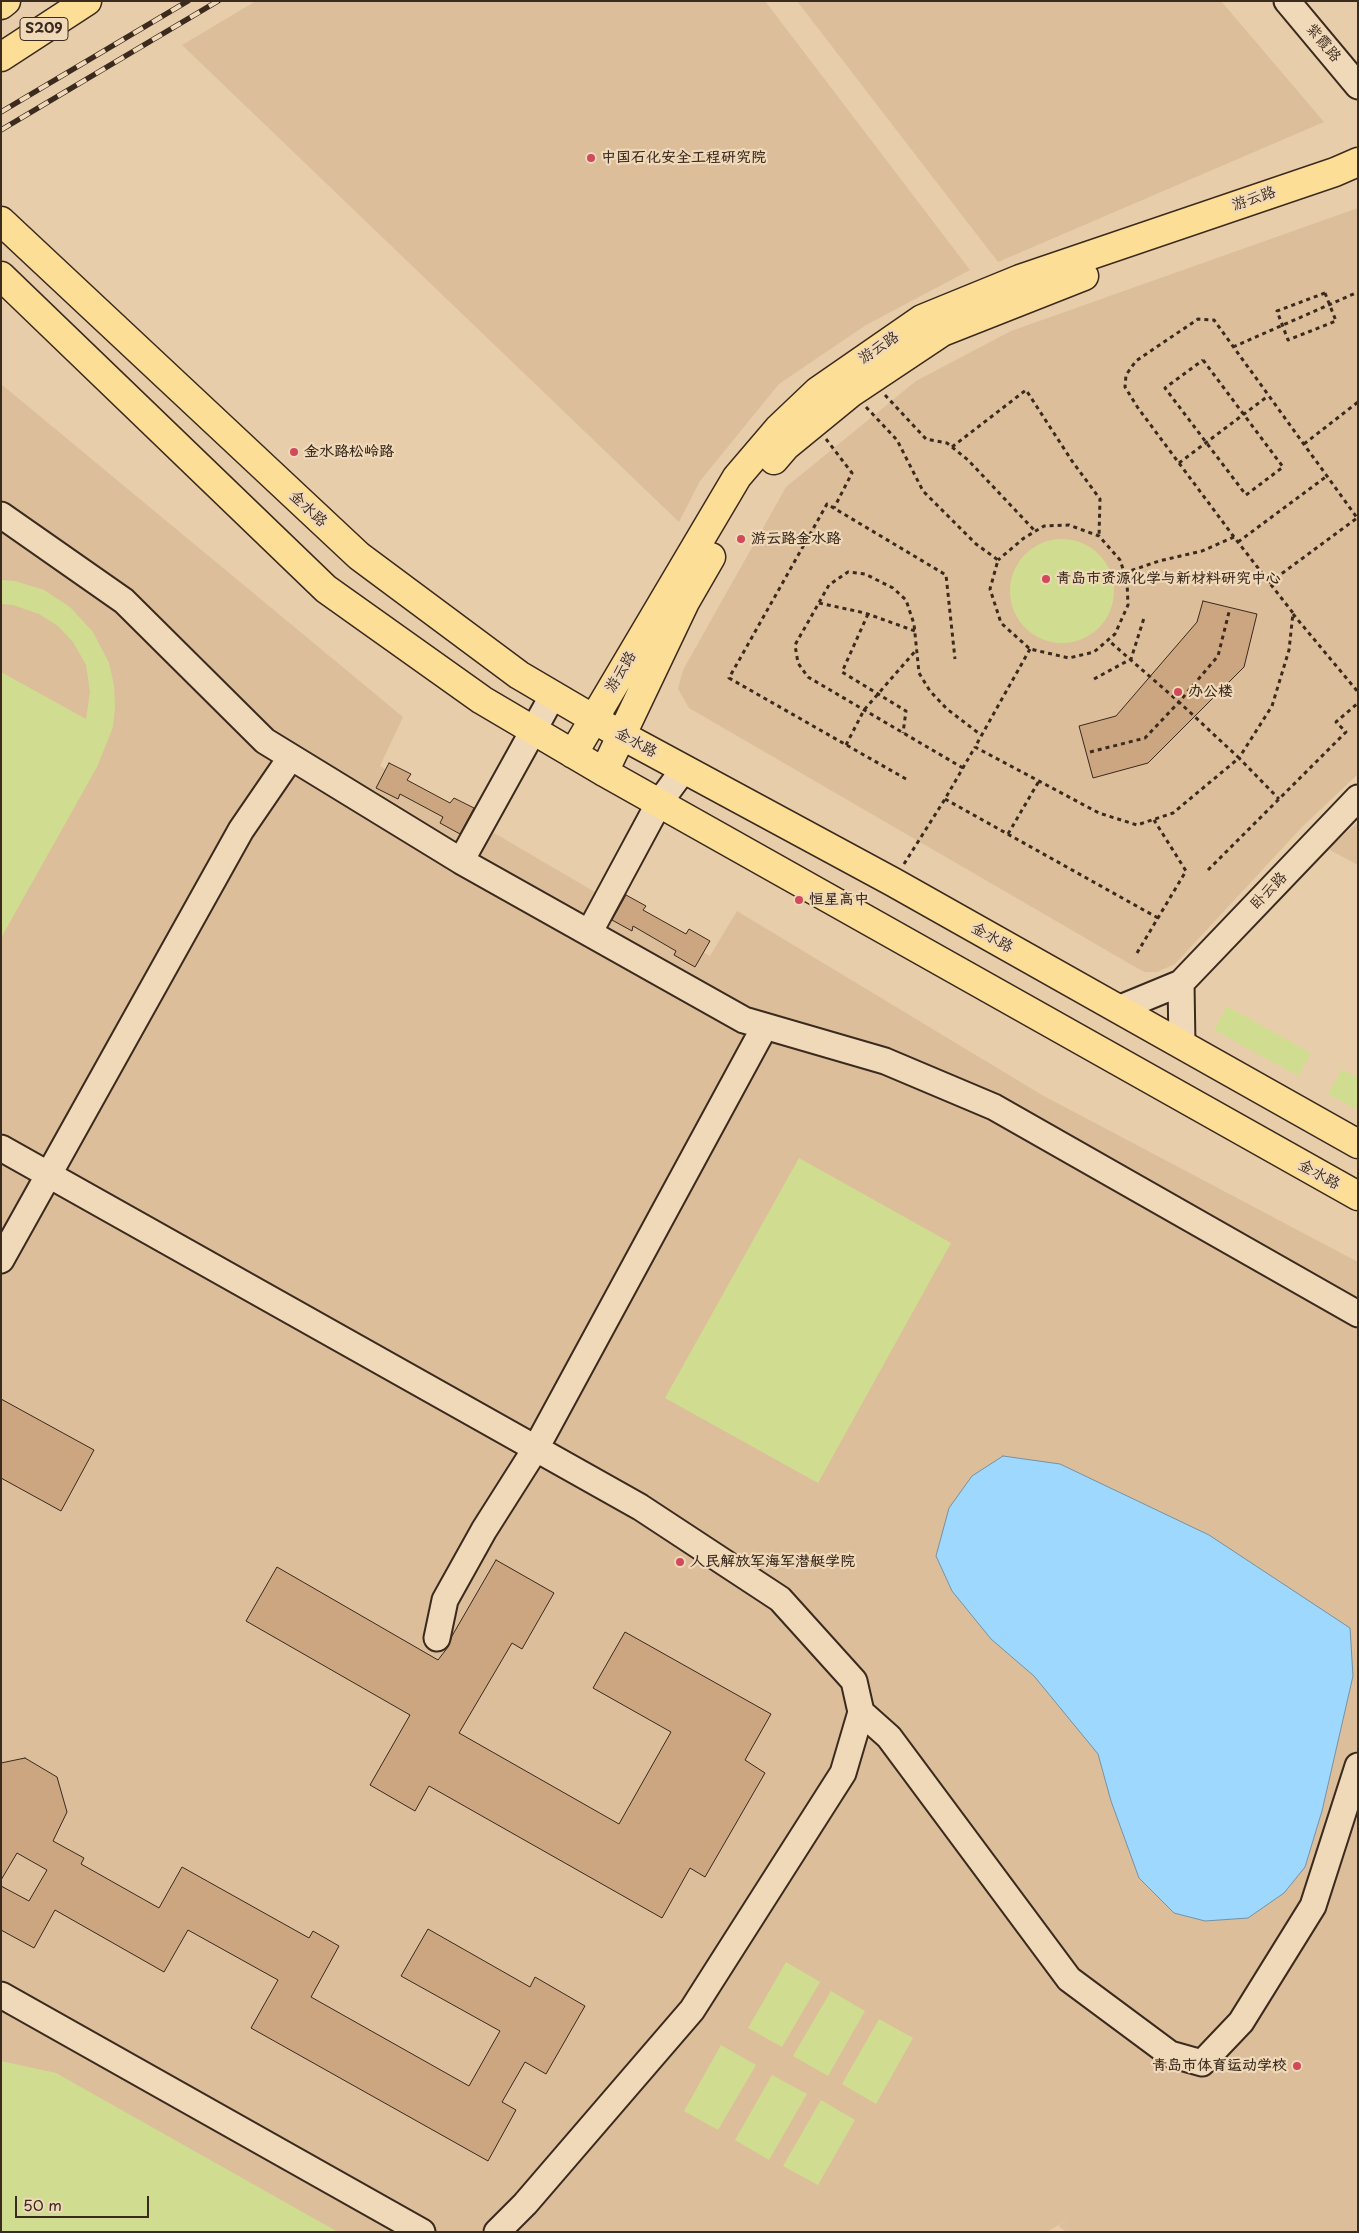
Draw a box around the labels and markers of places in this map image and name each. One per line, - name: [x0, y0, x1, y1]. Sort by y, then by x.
- place label: 中国石化安全工程研究院: [601, 149, 766, 167]
- marker: 中国石化安全工程研究院: [585, 152, 597, 164]
- place label: 金水路松岭路: [304, 443, 394, 461]
- marker: 金水路松岭路: [288, 446, 300, 458]
- place label: 游云路金水路: [751, 530, 841, 548]
- marker: 游云路金水路: [735, 533, 747, 545]
- place label: 青岛市资源化学与新材料研究中心: [1056, 570, 1281, 588]
- marker: 青岛市资源化学与新材料研究中心: [1040, 573, 1052, 585]
- place label: 办公楼: [1188, 683, 1233, 701]
- marker: 办公楼: [1172, 686, 1184, 698]
- place label: 恒星高中: [809, 891, 869, 909]
- marker: 恒星高中: [793, 894, 805, 906]
- place label: 人民解放军海军潜艇学院: [690, 1553, 855, 1571]
- marker: 人民解放军海军潜艇学院: [674, 1556, 686, 1568]
- place label: 青岛市体育运动学校: [1152, 2057, 1287, 2075]
- marker: 青岛市体育运动学校: [1291, 2060, 1303, 2072]

